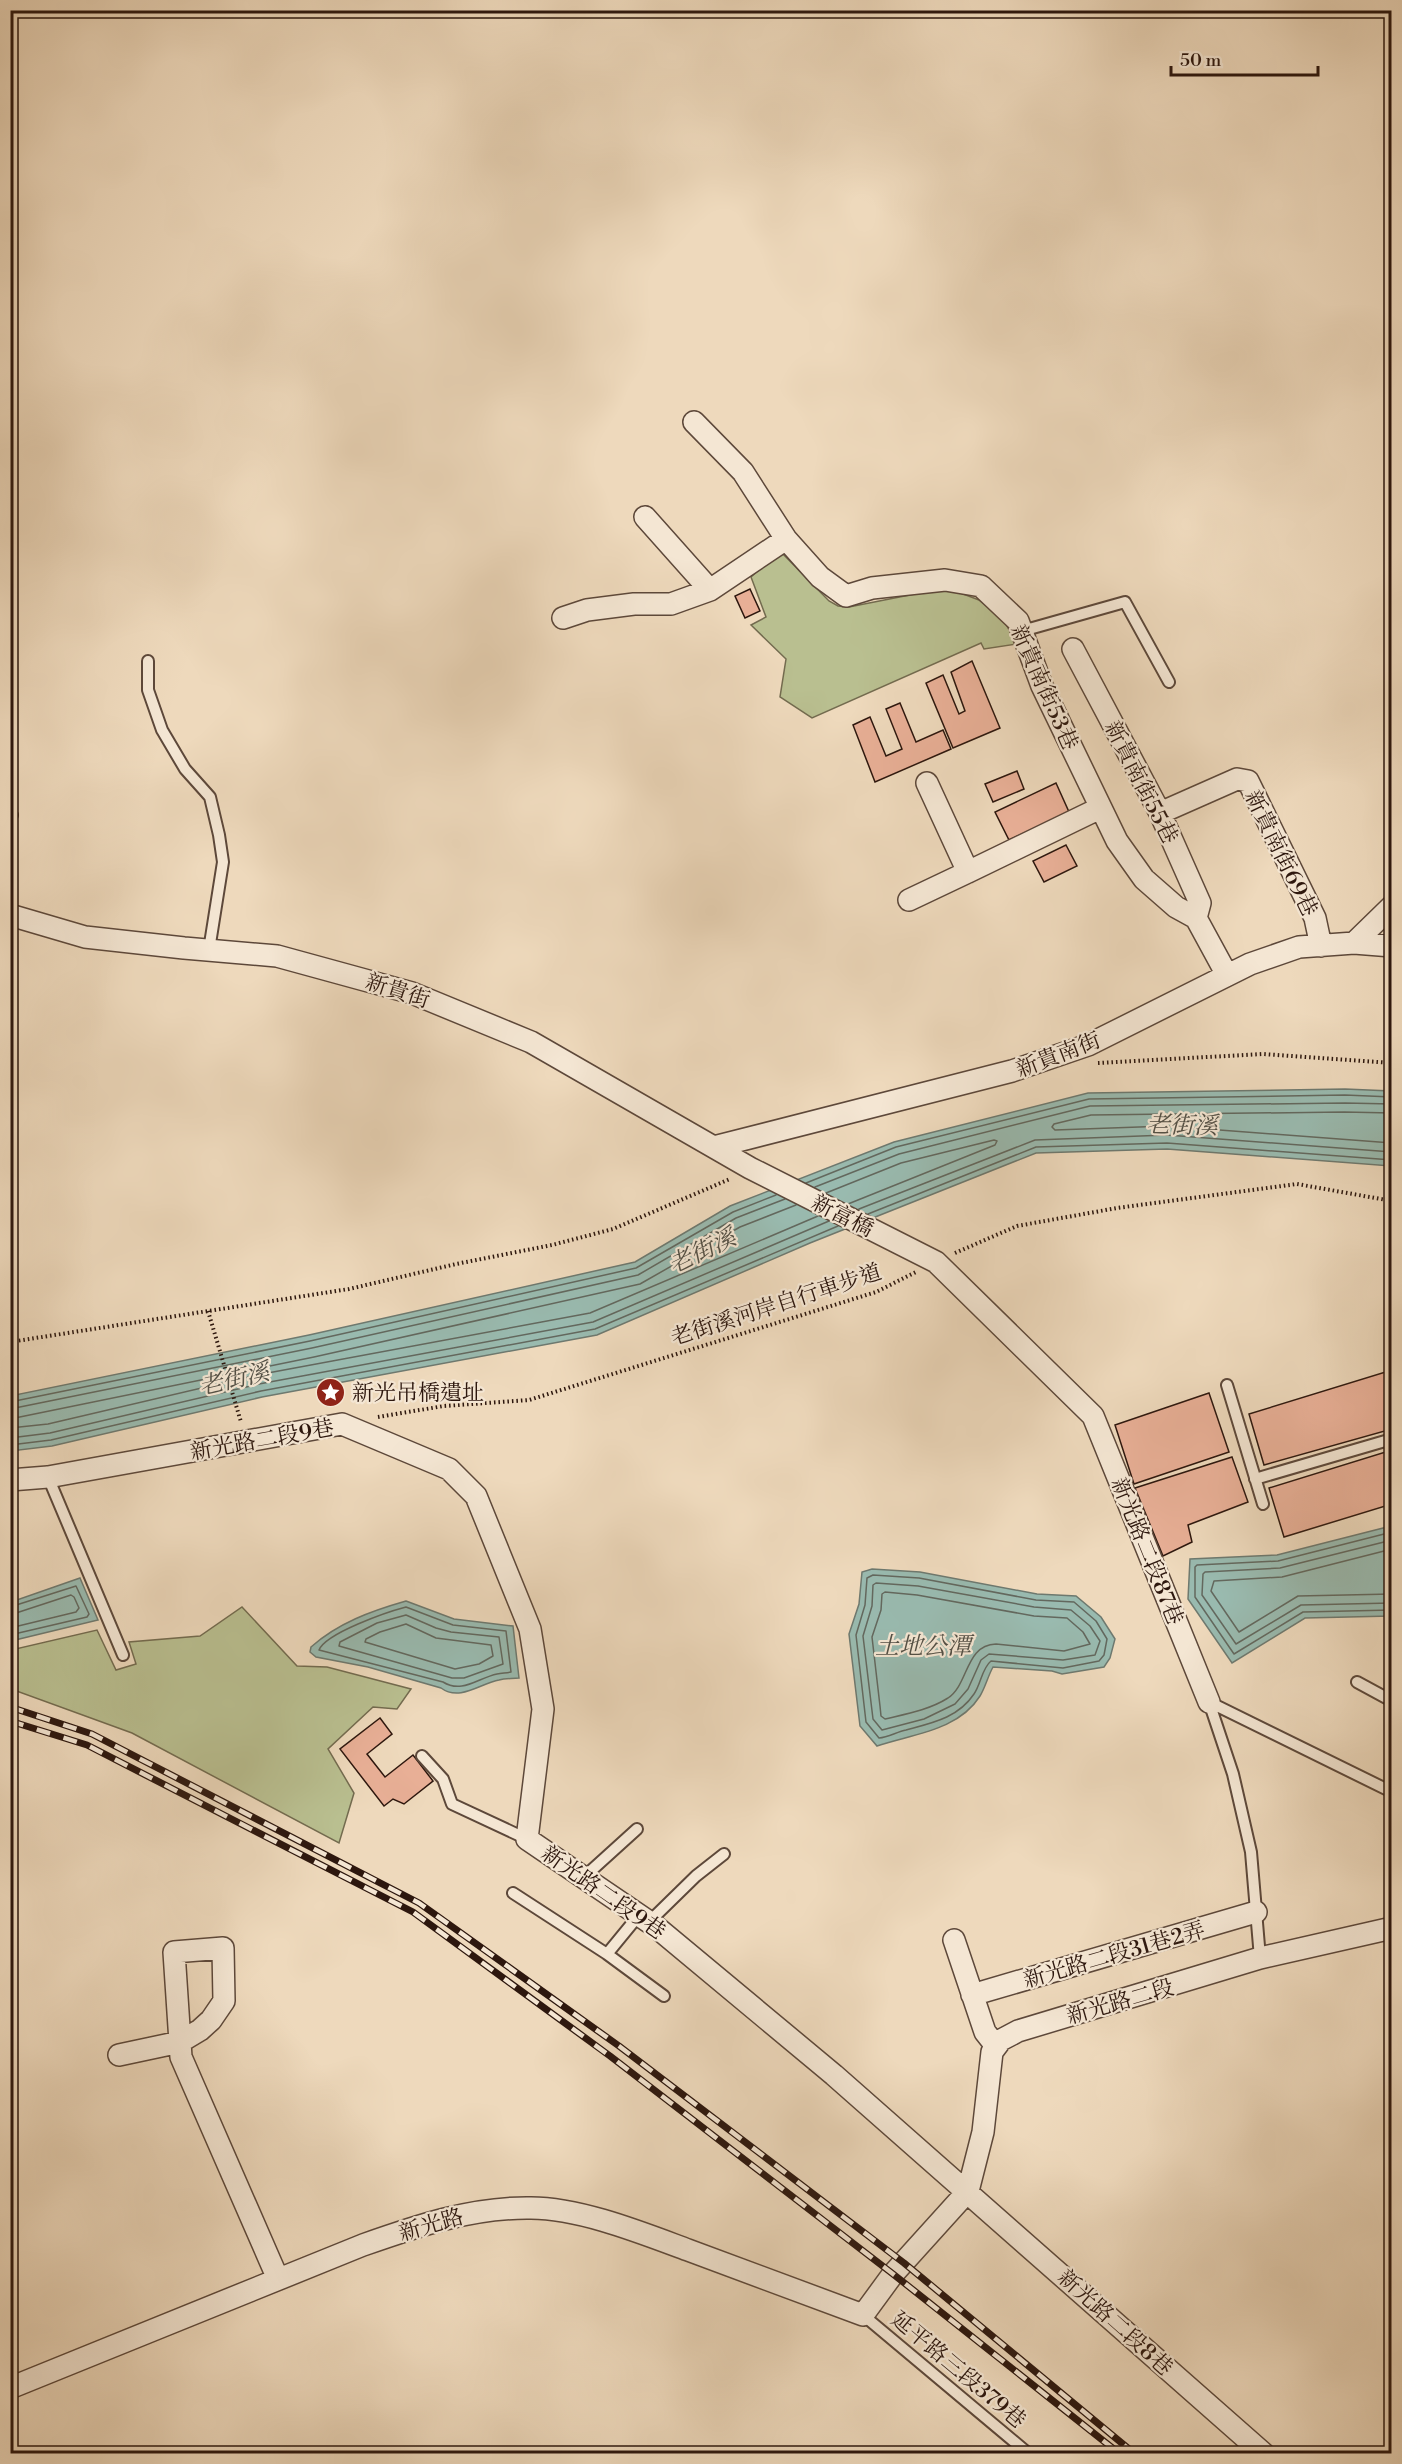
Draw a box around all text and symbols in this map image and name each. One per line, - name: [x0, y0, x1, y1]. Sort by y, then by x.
- scale bar: [1171, 39, 1318, 77]
- text: 50 m: [1180, 49, 1222, 72]
- street label: 新貴南街53巷: [1004, 621, 1083, 754]
- street label: 新貴南街55巷: [1098, 717, 1183, 849]
- street label: 新貴南街69巷: [1239, 786, 1323, 921]
- street label: 新貴街: [362, 968, 433, 1014]
- street label: 新貴南街: [1013, 1027, 1104, 1084]
- water label: 老街溪: [1146, 1110, 1221, 1142]
- street label: 新富橋: [807, 1189, 878, 1243]
- water label: 老街溪: [664, 1221, 744, 1281]
- street label: 老街溪河岸自行車步道: [668, 1259, 885, 1352]
- water label: 老街溪: [196, 1357, 276, 1403]
- place icon: 新光吊橋遺址: [315, 1376, 347, 1408]
- place label: 新光吊橋遺址: [352, 1380, 484, 1407]
- street label: 新光路二段9巷: [188, 1415, 336, 1466]
- street label: 新光路二段87巷: [1105, 1474, 1188, 1629]
- water label: 土地公潭: [875, 1632, 975, 1662]
- street label: 新光路二段9巷: [536, 1840, 670, 1946]
- street label: 新光路二段31巷2弄: [1021, 1917, 1208, 1994]
- street label: 新光路二段: [1064, 1974, 1177, 2031]
- street label: 新光路: [396, 2203, 467, 2248]
- street label: 新光路二段8巷: [1052, 2264, 1178, 2382]
- street label: 延平路三段379巷: [885, 2306, 1031, 2434]

